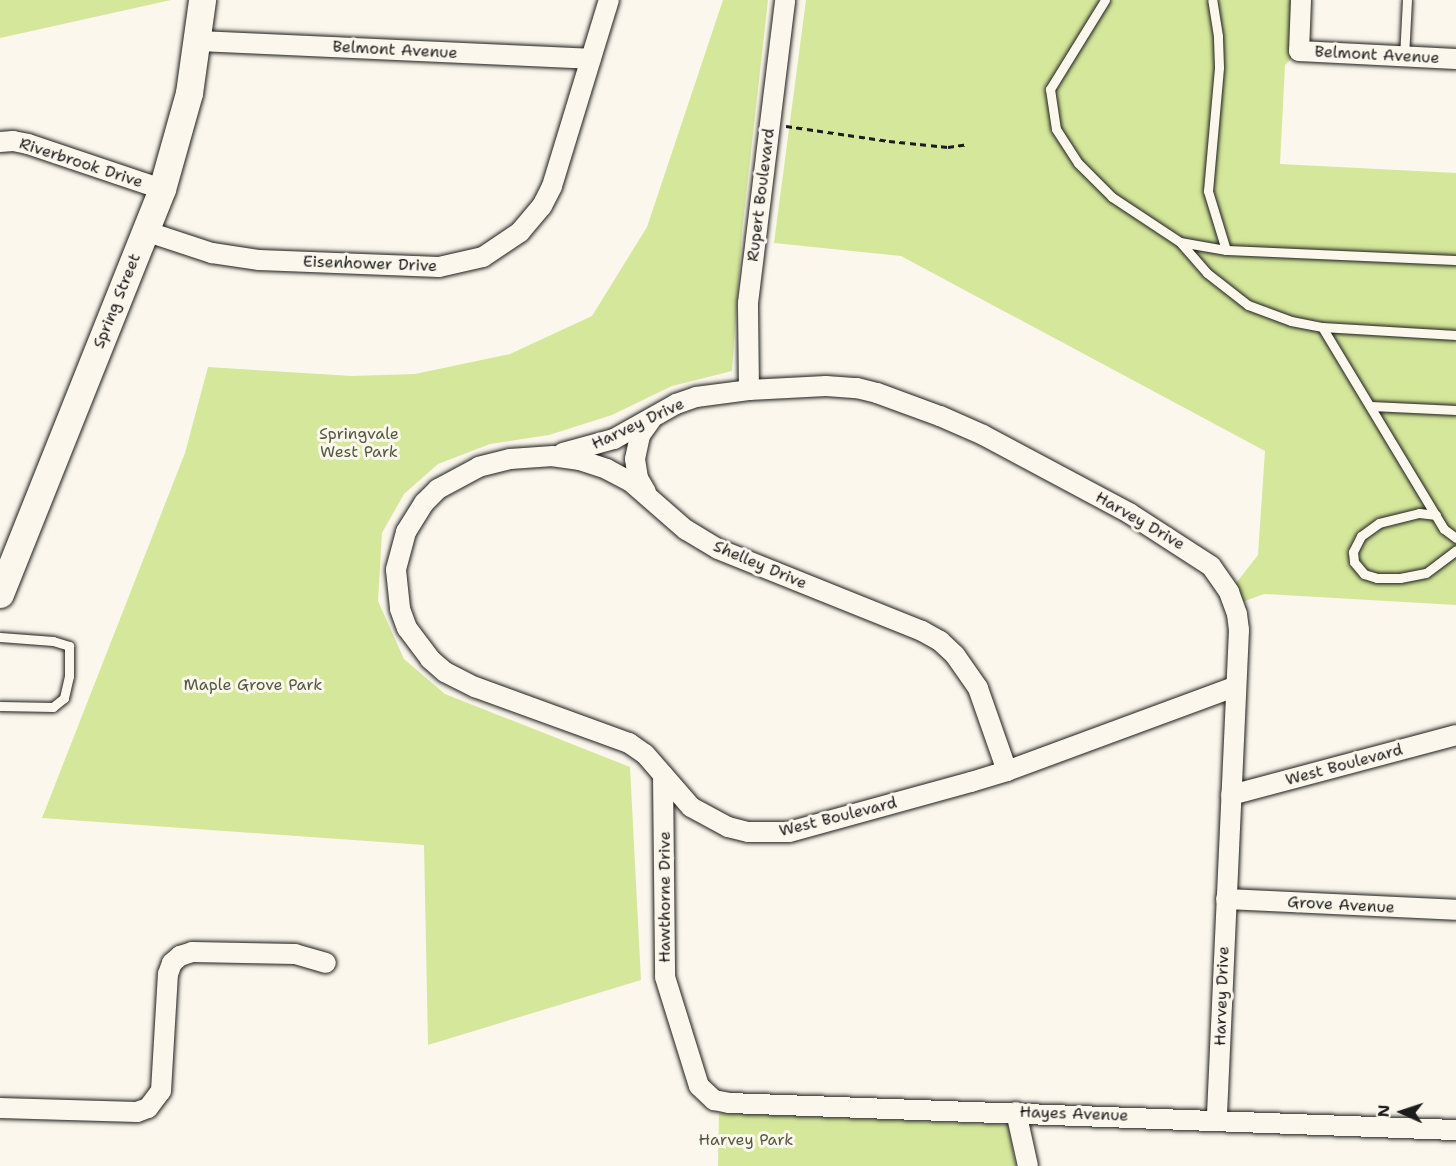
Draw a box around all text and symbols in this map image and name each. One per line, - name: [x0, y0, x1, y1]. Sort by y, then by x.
- street label: Belmont Avenue: [332, 37, 458, 63]
- street label: Belmont Avenue: [1314, 42, 1440, 68]
- street label: Rupert Boulevard: [743, 127, 779, 263]
- street label: Riverbrook Drive: [17, 134, 145, 192]
- street label: Spring Street: [89, 251, 145, 351]
- street label: Eisenhower Drive: [302, 252, 438, 276]
- street label: Harvey Drive: [589, 394, 687, 454]
- park label: Springvale West Park: [319, 424, 399, 462]
- street label: Harvey Drive: [1092, 488, 1188, 554]
- street label: Shelley Drive: [710, 537, 810, 593]
- park label: Maple Grove Park: [184, 675, 322, 695]
- street label: West Boulevard: [1283, 740, 1405, 790]
- street label: West Boulevard: [777, 793, 899, 841]
- street label: Hawthorne Drive: [655, 831, 675, 963]
- street label: Grove Avenue: [1287, 893, 1395, 917]
- street label: Harvey Drive: [1211, 946, 1233, 1046]
- north arrow: [1372, 1082, 1432, 1142]
- street label: Hayes Avenue: [1019, 1103, 1129, 1125]
- text: N: [1373, 1104, 1394, 1118]
- park label: Harvey Park: [699, 1130, 793, 1150]

